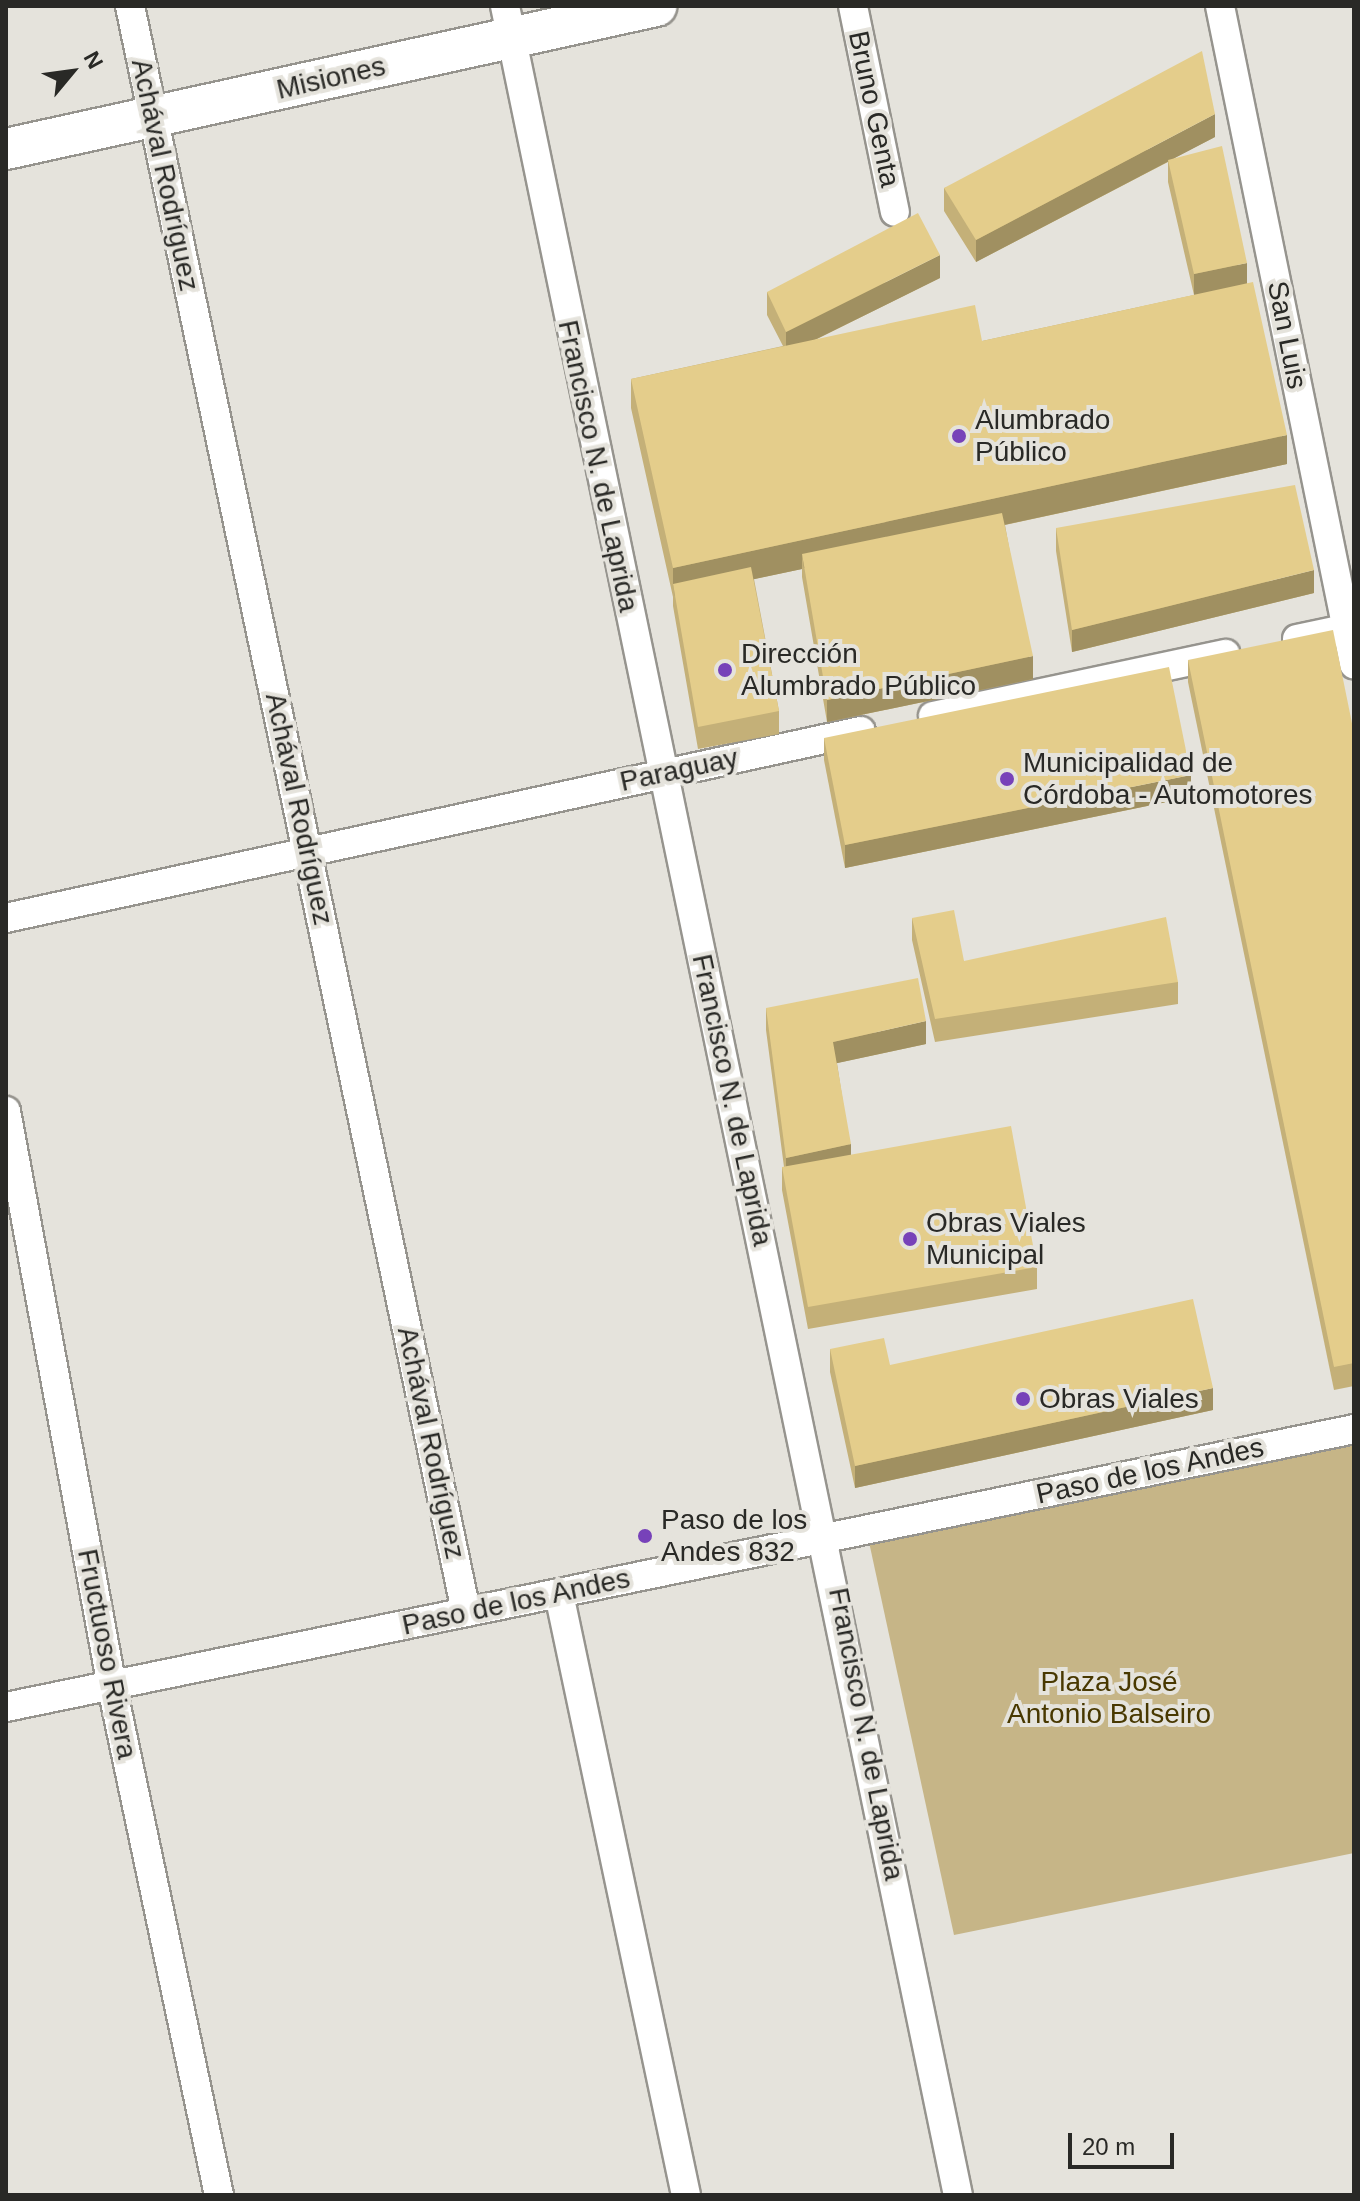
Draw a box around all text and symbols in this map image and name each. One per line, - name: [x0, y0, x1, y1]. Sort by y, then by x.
- street label: Bruno Genta: [841, 28, 907, 190]
- north arrow: [32, 32, 112, 112]
- text: N: [79, 47, 108, 73]
- street label: Misiones: [273, 49, 389, 107]
- street label: Achával Rodríguez: [124, 56, 206, 294]
- street label: San Luis: [1260, 278, 1314, 392]
- street label: Francisco N. de Laprida: [551, 317, 645, 615]
- place label: Alumbrado Público: [975, 403, 1110, 469]
- marker: Alumbrado Público: [950, 427, 968, 445]
- place label: Dirección Alumbrado Público: [741, 637, 976, 703]
- marker: Dirección Alumbrado Público: [716, 661, 734, 679]
- street label: Achával Rodríguez: [258, 690, 340, 928]
- street label: Paraguay: [617, 741, 741, 799]
- place label: Municipalidad de Córdoba - Automotores: [1023, 746, 1314, 812]
- marker: Municipalidad de Córdoba - Automotores: [998, 770, 1016, 788]
- street label: Francisco N. de Laprida: [685, 951, 779, 1249]
- place label: Obras Viales Municipal: [926, 1206, 1086, 1272]
- marker: Obras Viales Municipal: [901, 1230, 919, 1248]
- street label: Achával Rodríguez: [390, 1324, 472, 1562]
- place label: Obras Viales: [1039, 1382, 1199, 1416]
- marker: Obras Viales: [1014, 1390, 1032, 1408]
- street label: Paso de los Andes: [1032, 1430, 1268, 1512]
- place label: Paso de los Andes 832: [661, 1503, 807, 1569]
- marker: Paso de los Andes 832: [636, 1527, 654, 1545]
- street label: Fructuoso Rivera: [70, 1546, 144, 1762]
- street label: Paso de los Andes: [398, 1561, 634, 1643]
- street label: Francisco N. de Laprida: [821, 1585, 911, 1883]
- park label: Plaza José Antonio Balseiro: [1007, 1665, 1211, 1731]
- scale bar: [1072, 2117, 1178, 2167]
- text: 20 m: [1082, 2133, 1135, 2160]

